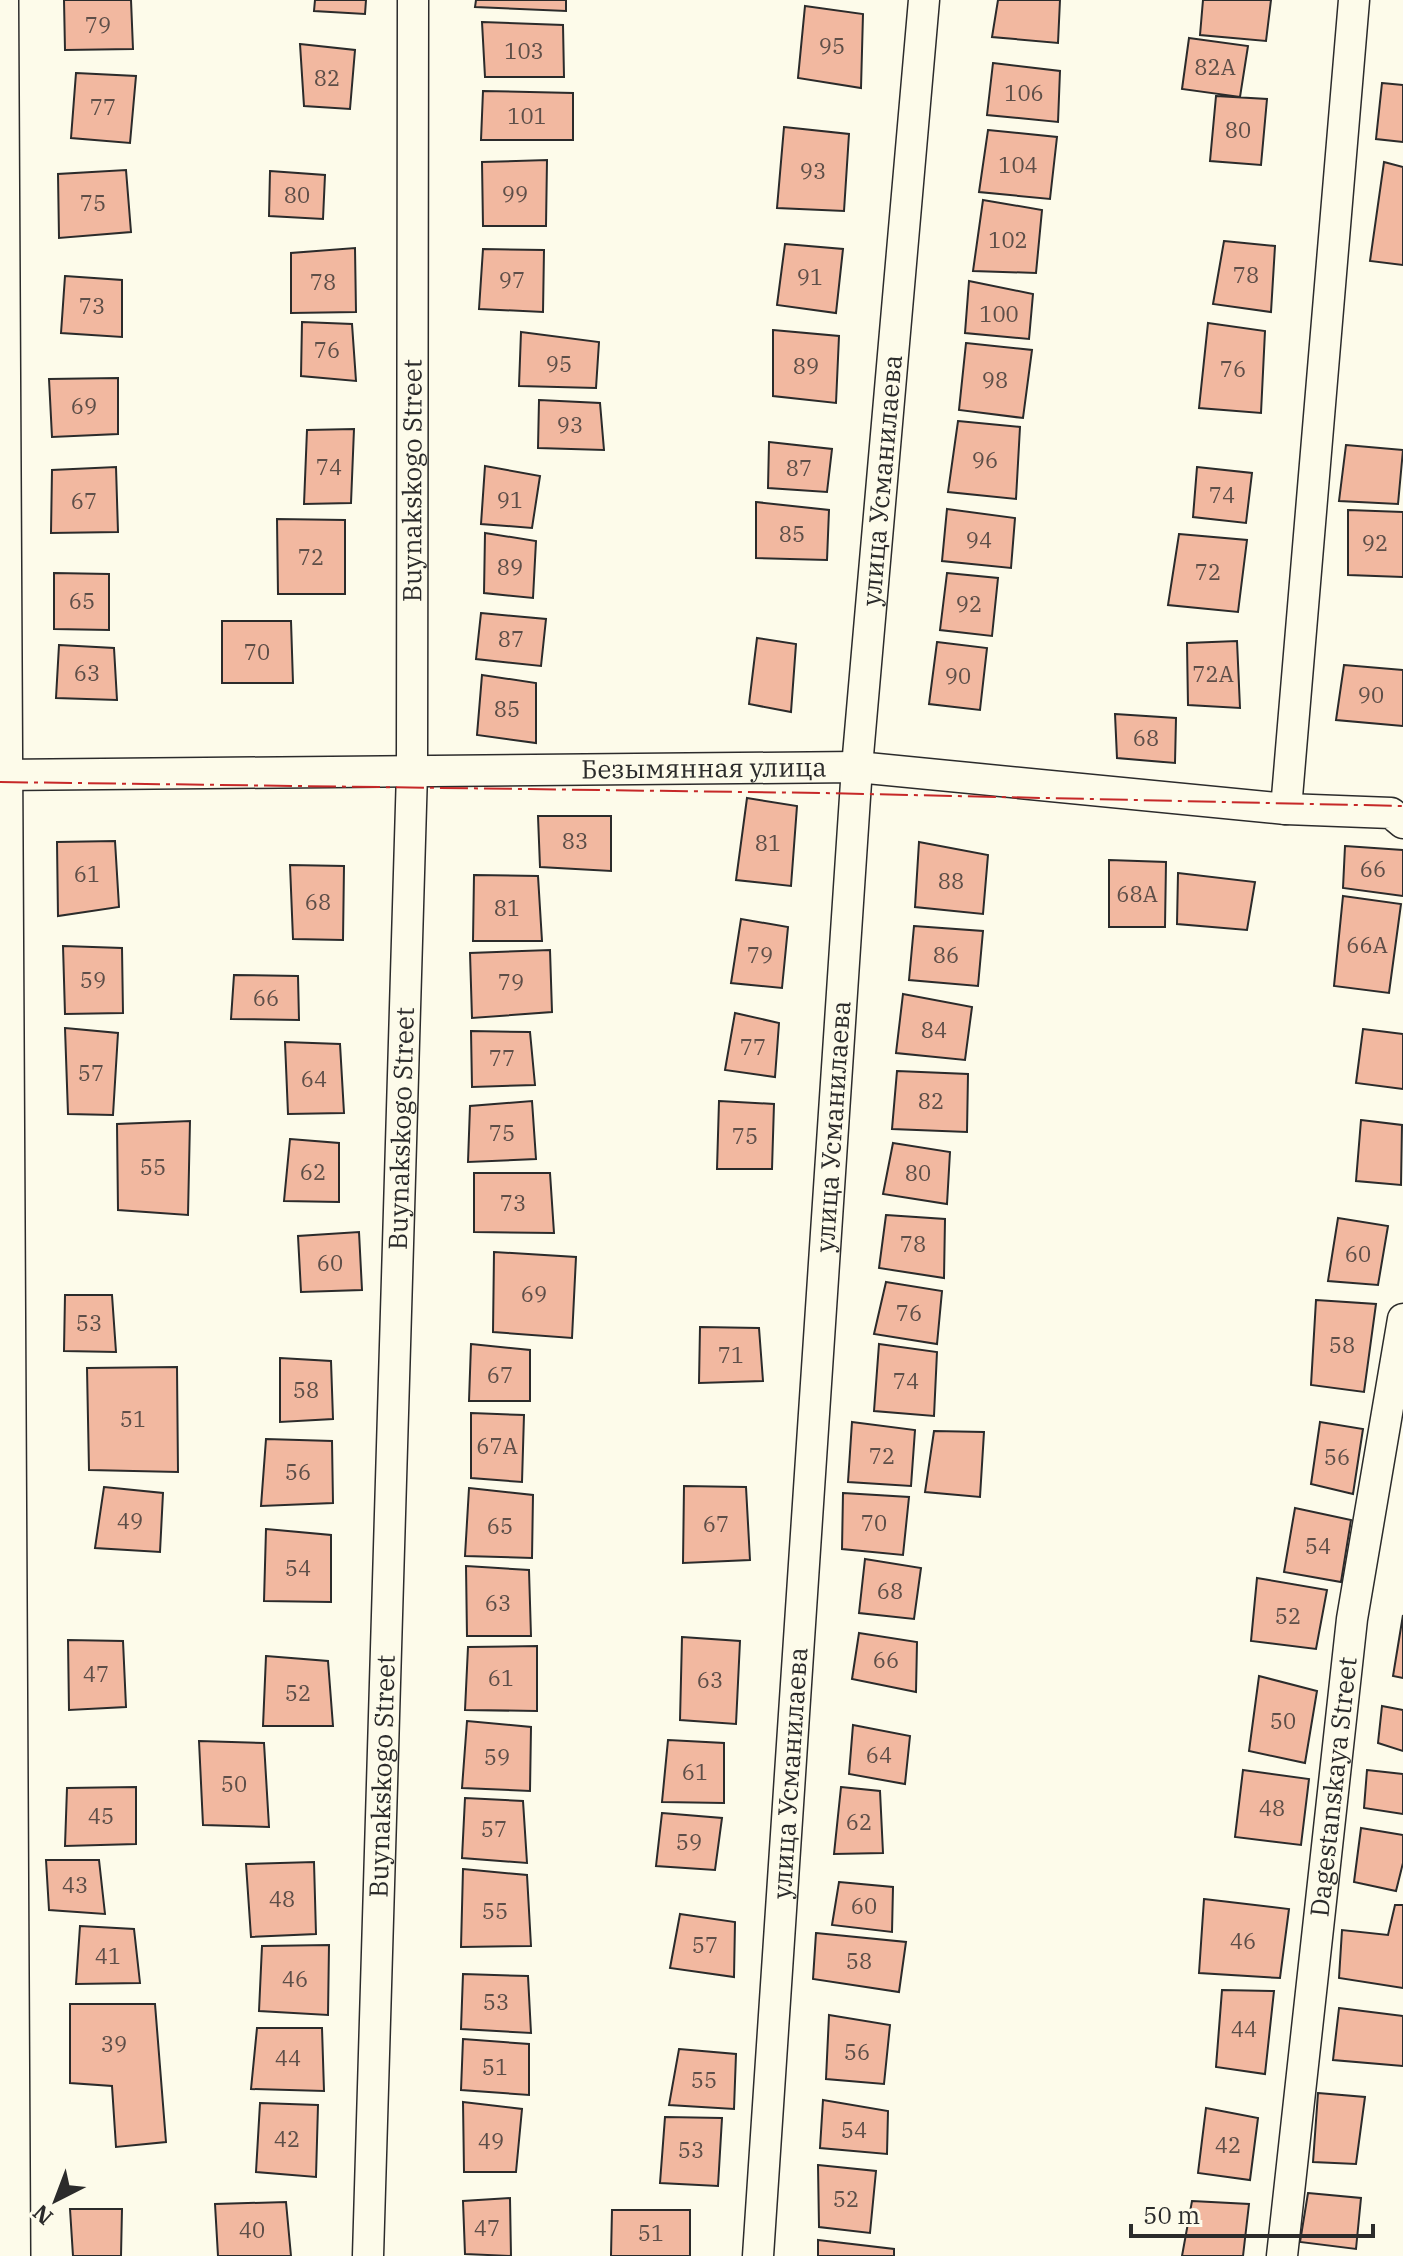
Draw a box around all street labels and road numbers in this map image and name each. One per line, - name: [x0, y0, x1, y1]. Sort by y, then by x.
- street label: улица Усманилаева: [853, 353, 909, 607]
- street label: Buynakskogo Street: [394, 359, 429, 602]
- street label: Безымянная улица: [581, 749, 827, 786]
- street label: улица Усманилаева: [807, 999, 857, 1253]
- street label: Buynakskogo Street: [380, 1006, 421, 1250]
- street label: улица Усманилаева: [764, 1646, 814, 1900]
- street label: Buynakskogo Street: [361, 1654, 402, 1898]
- street label: Dagestanskaya Street: [1301, 1655, 1364, 1919]

